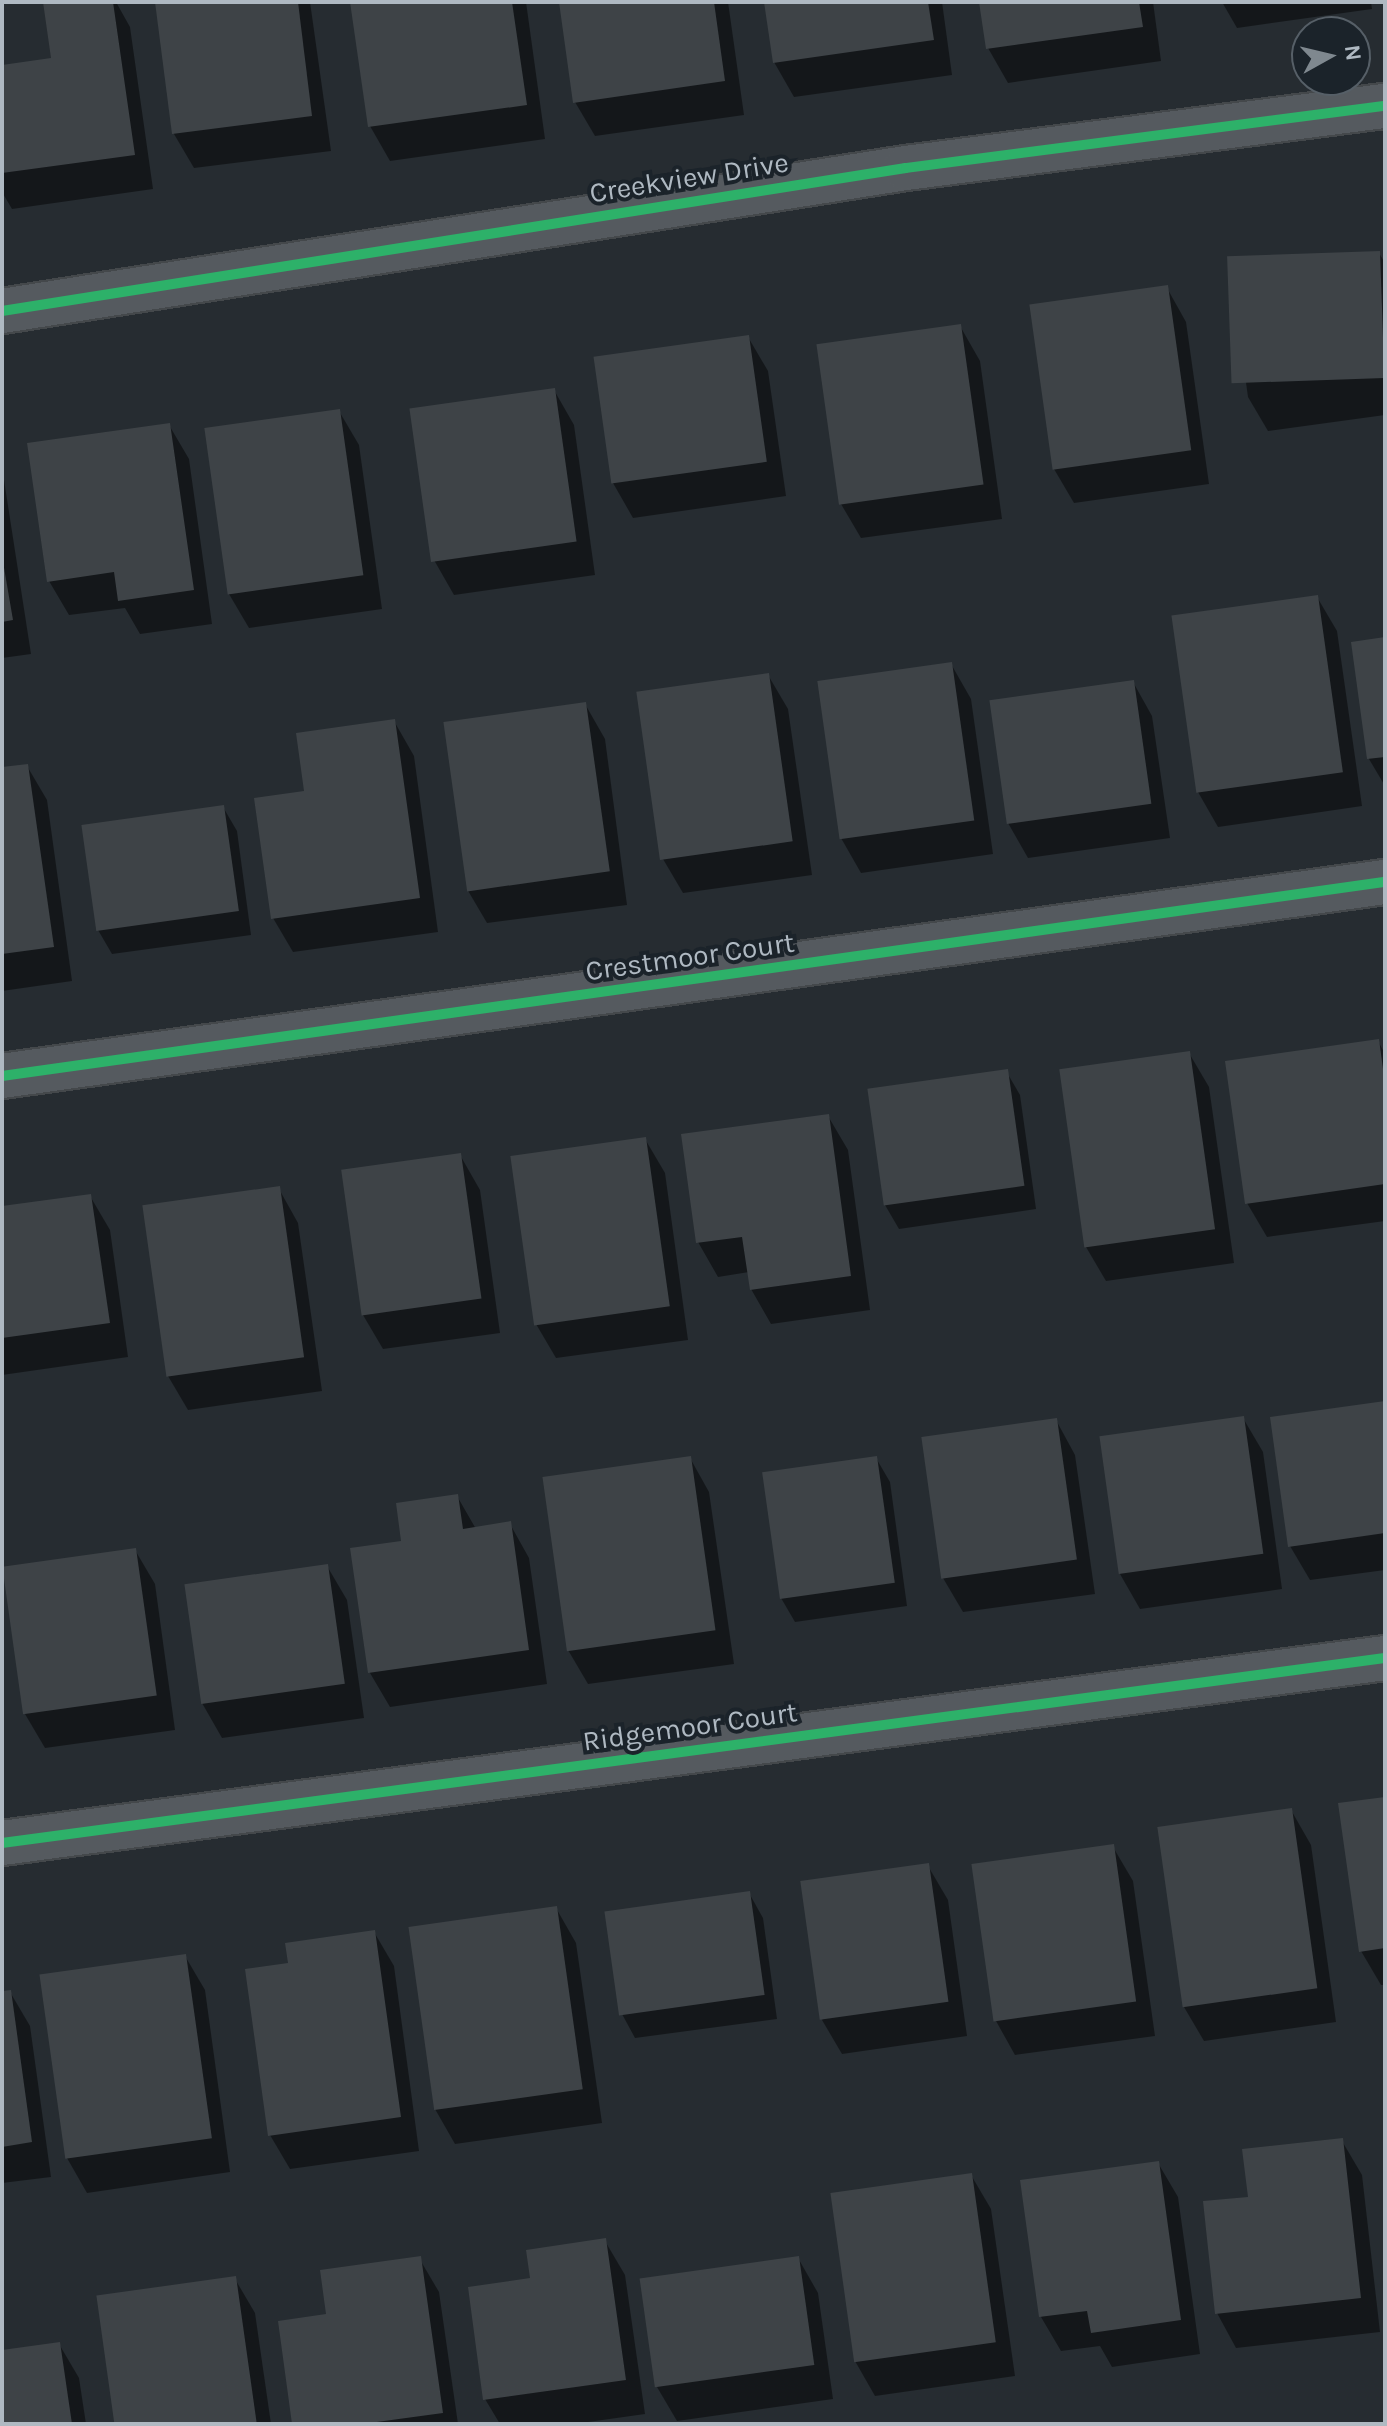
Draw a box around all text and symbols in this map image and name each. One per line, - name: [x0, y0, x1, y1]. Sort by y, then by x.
- north arrow: [1291, 16, 1371, 96]
- text: N: [1339, 43, 1367, 63]
- street label: Creekview Drive: [587, 146, 791, 210]
- street label: Crestmoor Court: [583, 926, 797, 988]
- street label: Ridgemoor Court: [581, 1695, 799, 1759]

